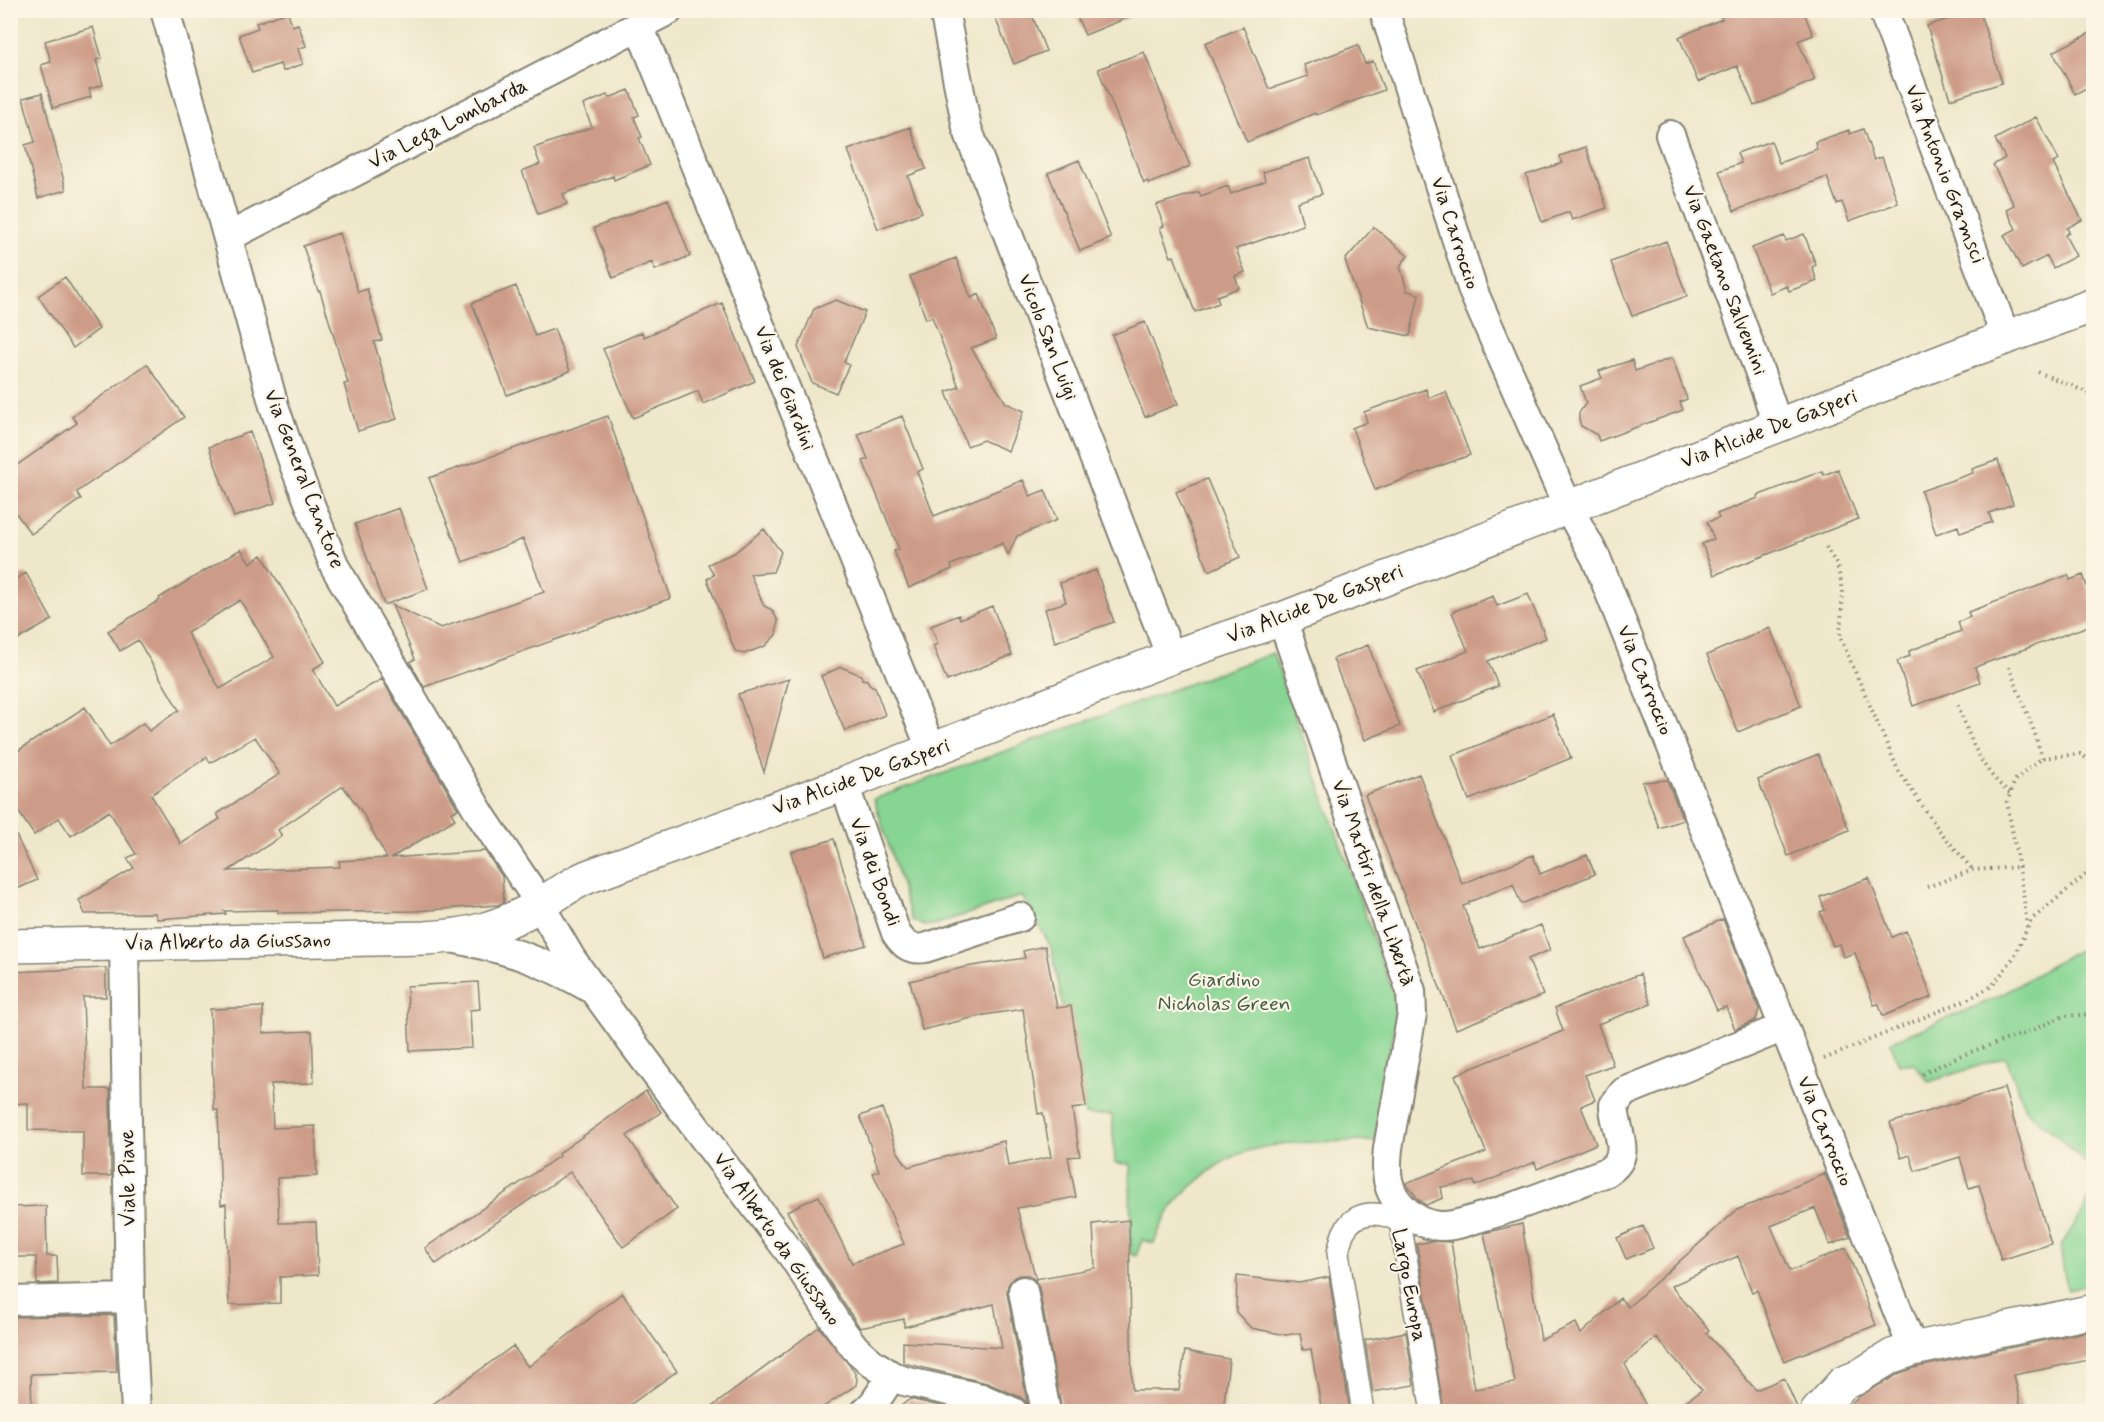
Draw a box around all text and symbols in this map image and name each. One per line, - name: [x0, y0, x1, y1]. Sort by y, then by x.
- street label: Via Lega Lombarda: [364, 72, 533, 178]
- street label: Via Antonio Gramsci: [1898, 80, 1992, 268]
- street label: Via Carroccio: [1424, 173, 1486, 293]
- street label: Via Gaetano Salvemini: [1676, 181, 1774, 379]
- street label: Vicolo San Luigi: [1011, 270, 1085, 405]
- street label: Via dei Giardini: [747, 321, 823, 455]
- street label: Via Alcide De Gasperi: [1677, 382, 1862, 476]
- street label: Via General Cantore: [257, 385, 351, 573]
- street label: Via Alcide De Gasperi: [1223, 557, 1408, 651]
- street label: Via Carroccio: [1610, 621, 1680, 739]
- street label: Via Alcide De Gasperi: [768, 732, 954, 822]
- street label: Via Martiri della Libertà: [1324, 776, 1422, 990]
- street label: Via dei Bondi: [842, 814, 908, 930]
- street label: Via Alberto da Giussano: [125, 926, 331, 958]
- park label: Giardino Nicholas Green: [1157, 966, 1291, 1018]
- street label: Via Carroccio: [1790, 1072, 1860, 1190]
- street label: Viale Piave: [113, 1129, 143, 1227]
- street label: Via Alberto da Giussano: [706, 1147, 848, 1331]
- street label: Largo Europa: [1383, 1226, 1434, 1344]

